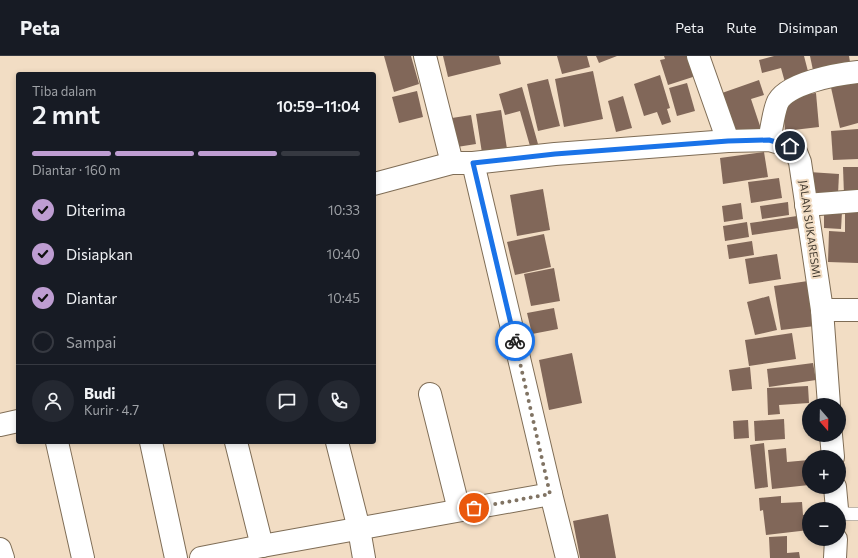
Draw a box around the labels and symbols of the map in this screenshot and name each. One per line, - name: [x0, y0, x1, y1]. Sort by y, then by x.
- pin: [773, 129, 807, 163]
- street label: JALAN SUKARESMI: [796, 179, 824, 279]
- courier: [495, 321, 535, 361]
- north arrow: [802, 398, 846, 442]
- pin: [457, 491, 491, 525]

